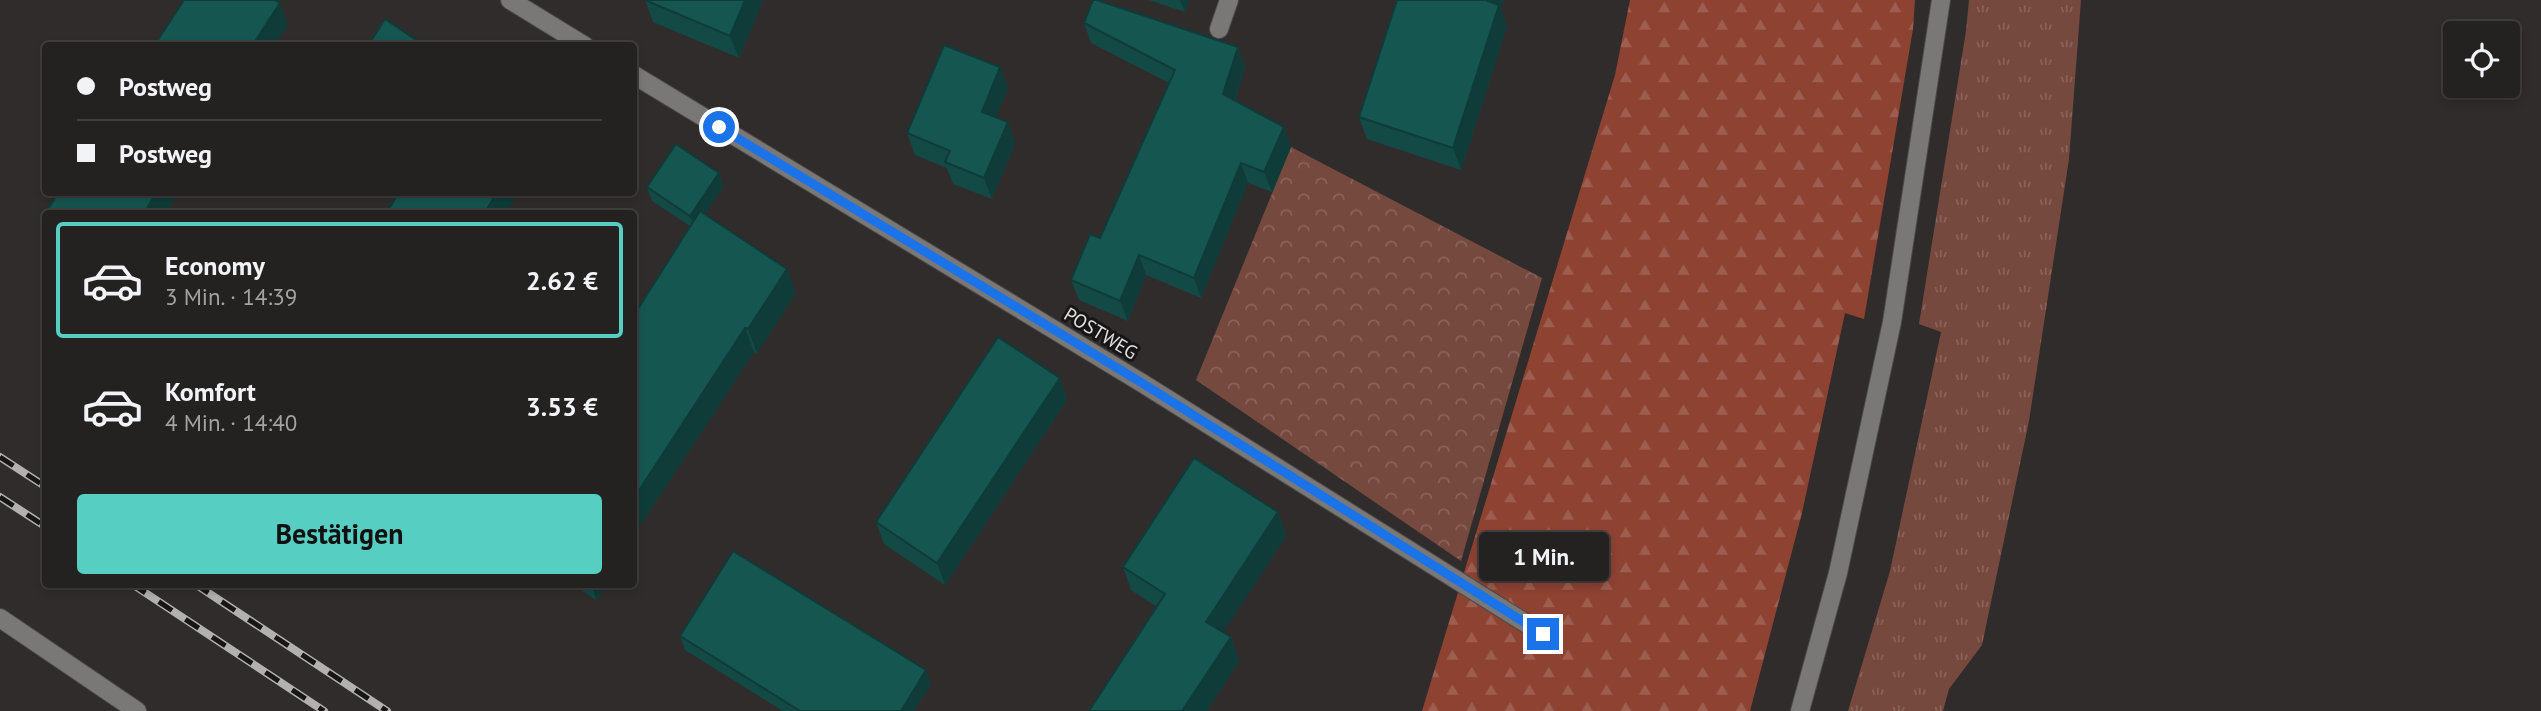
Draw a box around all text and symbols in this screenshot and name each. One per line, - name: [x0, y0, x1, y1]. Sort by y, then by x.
- map controls: [2443, 21, 2520, 98]
- button: locate: [2443, 21, 2520, 98]
- text: Postweg: [119, 70, 212, 103]
- route start: [703, 111, 735, 143]
- text: Postweg: [119, 137, 212, 170]
- icon: car: [81, 249, 144, 312]
- text: Economy: [165, 249, 265, 282]
- text: 2.62 €: [526, 264, 598, 297]
- text: 3 Min. · 14:39: [165, 282, 297, 311]
- street label: POSTWEG: [1060, 302, 1142, 364]
- icon: car: [81, 375, 144, 438]
- text: Komfort: [165, 375, 256, 408]
- text: 3.53 €: [526, 390, 598, 423]
- text: 4 Min. · 14:40: [165, 408, 297, 437]
- button: Bestätigen: [77, 494, 602, 574]
- callout: 1 Min.: [1478, 532, 1608, 582]
- text: 1 Min.: [1513, 542, 1575, 571]
- route end: [1527, 618, 1559, 650]

